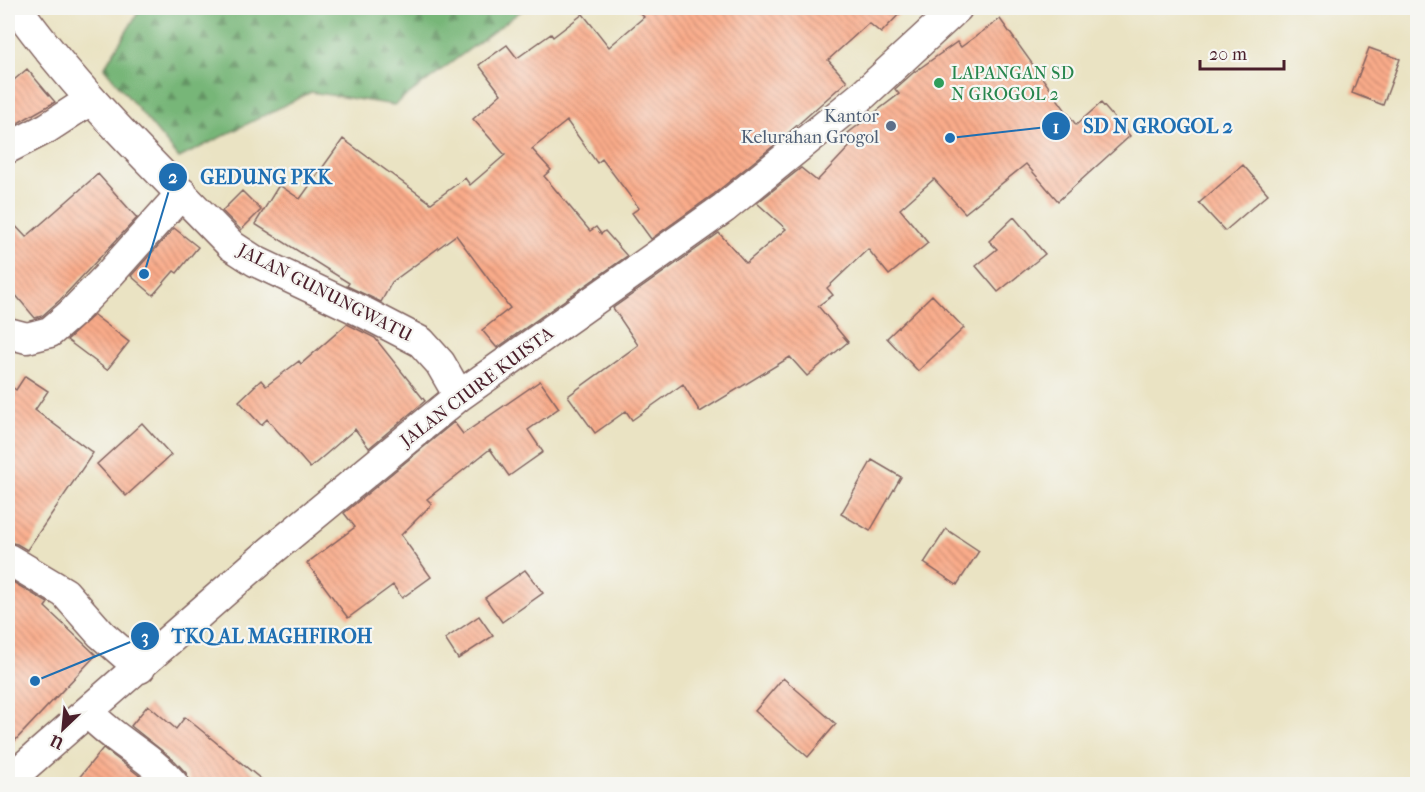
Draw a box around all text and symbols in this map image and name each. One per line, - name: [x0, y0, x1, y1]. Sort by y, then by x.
- scale bar: [1200, 33, 1284, 71]
- text: 20 m: [1209, 44, 1247, 65]
- place label: LAPANGAN SD N GROGOL 2: [951, 63, 1074, 105]
- marker: LAPANGAN SD N GROGOL 2: [932, 76, 946, 90]
- place label: Kantor Kelurahan Grogol: [741, 106, 879, 148]
- callout: SD N GROGOL 2: [1041, 107, 1245, 145]
- text: SD N GROGOL 2: [1083, 115, 1233, 138]
- text: 1: [1053, 117, 1059, 138]
- marker: Kantor Kelurahan Grogol: [884, 119, 898, 133]
- callout: GEDUNG PKK: [158, 158, 343, 196]
- text: GEDUNG PKK: [200, 166, 333, 189]
- text: 2: [168, 167, 178, 188]
- street label: JALAN GUNUNGWATU: [232, 239, 416, 346]
- street label: JALAN CIURE KUISTA: [395, 322, 558, 453]
- callout: TKQ AL MAGHFIROH: [130, 617, 385, 655]
- text: TKQ AL MAGHFIROH: [171, 625, 373, 648]
- text: 3: [141, 627, 149, 648]
- north arrow: [33, 699, 93, 759]
- text: U: [46, 731, 67, 754]

